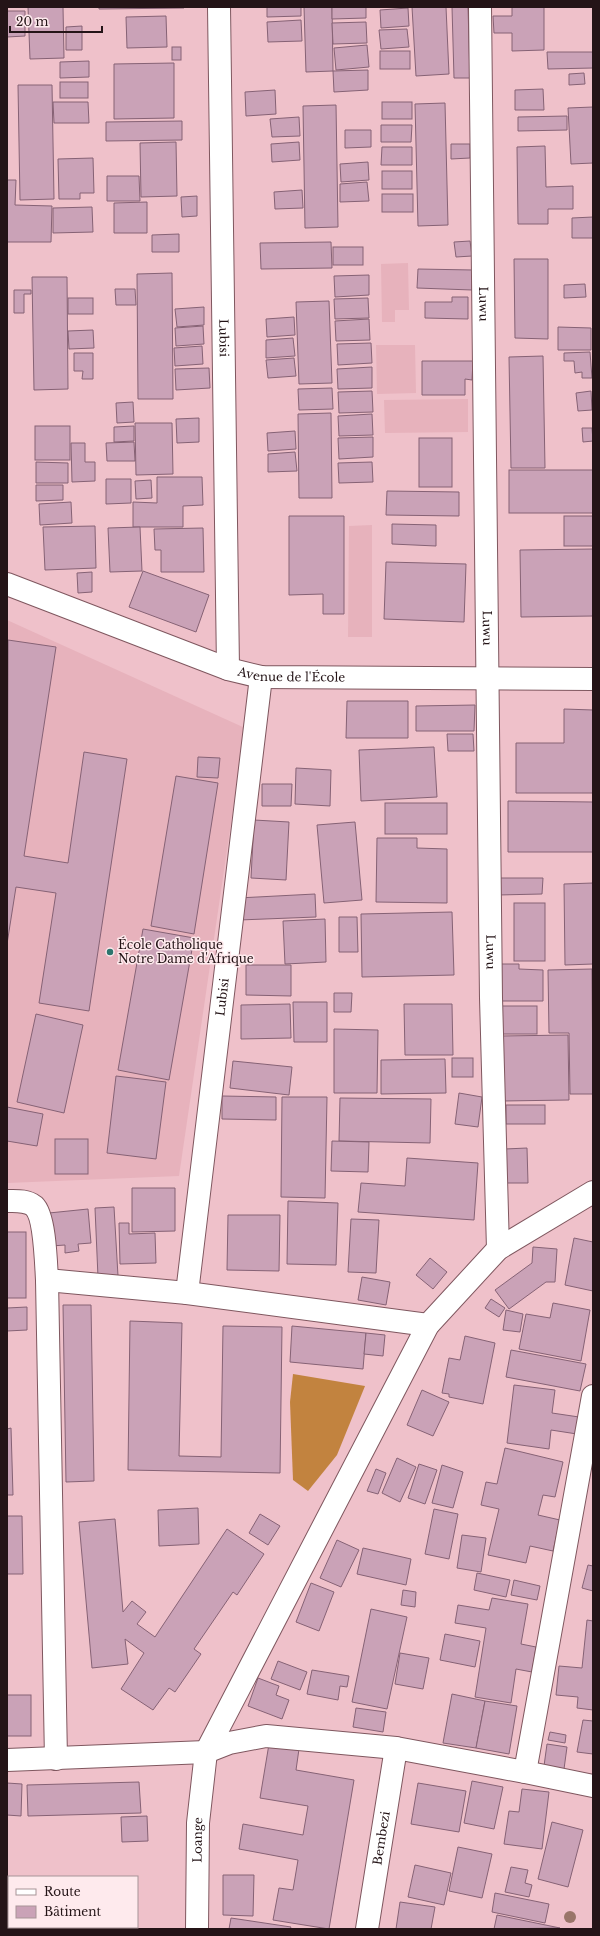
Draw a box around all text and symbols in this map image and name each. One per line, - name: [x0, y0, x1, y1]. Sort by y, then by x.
- scale bar: [10, 8, 102, 34]
- text: 20 m: [16, 14, 48, 29]
- street label: Luwu: [476, 286, 491, 322]
- street label: Lubisi: [216, 319, 232, 357]
- street label: Luwu: [480, 610, 495, 646]
- street label: Avenue de l'École: [235, 663, 345, 685]
- street label: Luwu: [483, 934, 499, 970]
- place label: École Catholique Notre Dame d'Afrique: [118, 936, 254, 966]
- marker: École Catholique Notre Dame d'Afrique: [105, 947, 115, 957]
- street label: Lubisi: [212, 977, 232, 1017]
- street label: Bembezi: [369, 1810, 393, 1866]
- street label: Loange: [190, 1816, 206, 1863]
- legend: [8, 1876, 138, 1928]
- text: Route: [44, 1884, 81, 1899]
- text: Bâtiment: [44, 1904, 102, 1919]

